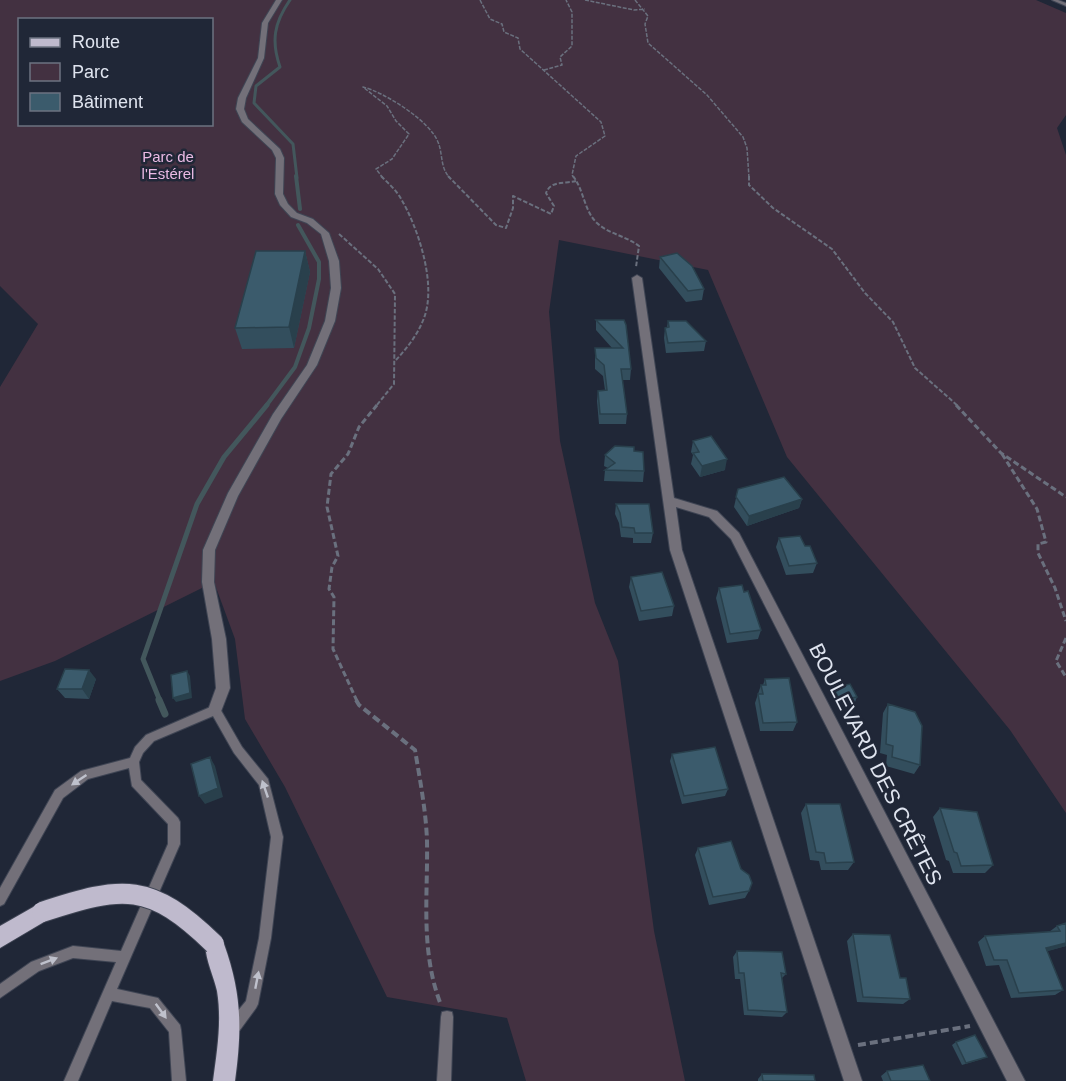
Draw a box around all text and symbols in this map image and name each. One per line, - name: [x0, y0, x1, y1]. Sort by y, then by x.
- legend: [18, 18, 213, 126]
- text: Route: [72, 32, 120, 52]
- text: Parc: [72, 62, 109, 82]
- text: Bâtiment: [72, 92, 143, 112]
- park label: Parc de l'Estérel: [142, 148, 194, 182]
- street label: BOULEVARD DES CRÊTES: [805, 639, 947, 889]
- one-way arrow: [70, 775, 87, 786]
- one-way arrow: [259, 779, 269, 797]
- one-way arrow: [40, 955, 58, 965]
- one-way arrow: [253, 971, 262, 990]
- one-way arrow: [155, 1004, 167, 1019]

